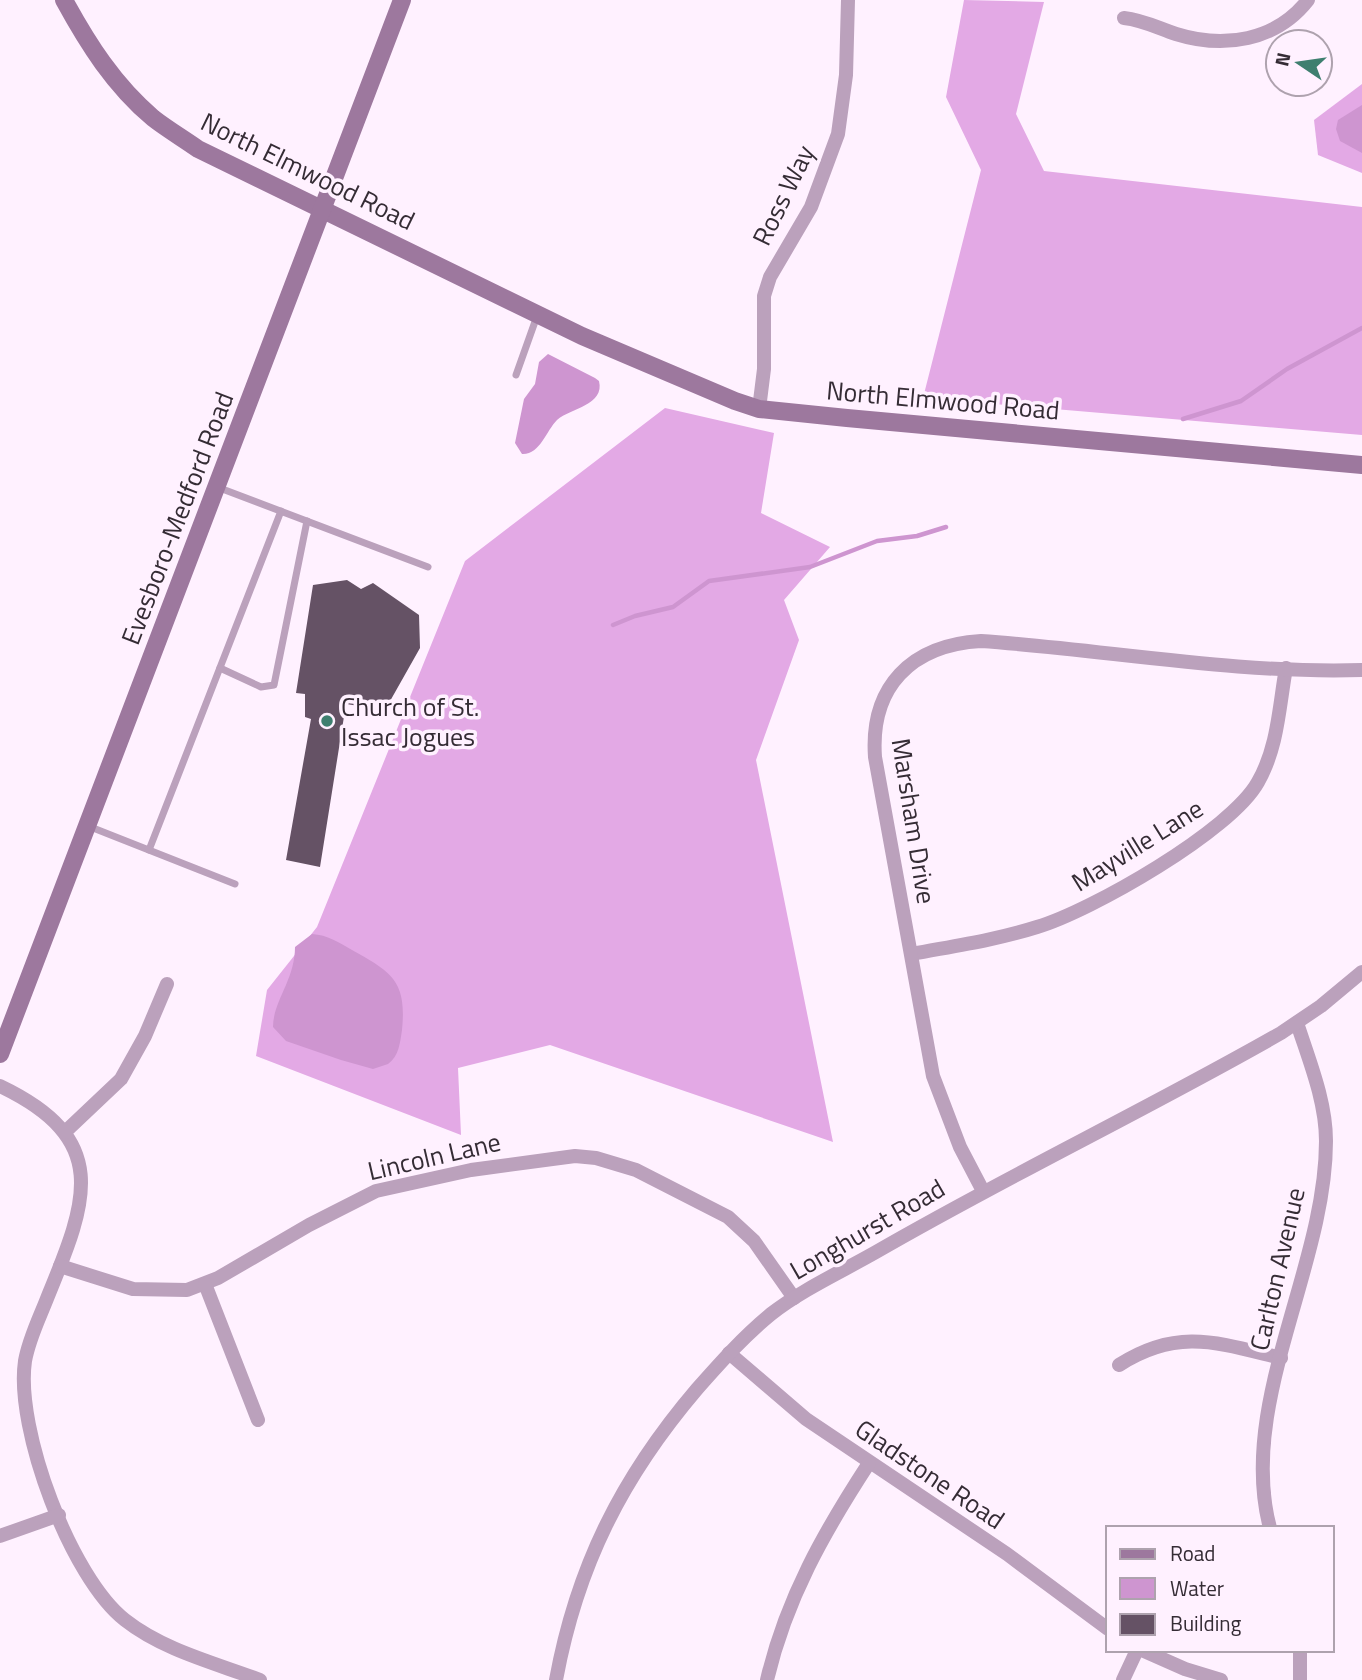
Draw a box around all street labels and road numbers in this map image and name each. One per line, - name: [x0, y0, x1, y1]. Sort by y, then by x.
- street label: North Elmwood Road: [194, 102, 422, 240]
- street label: Ross Way: [742, 138, 824, 252]
- street label: North Elmwood Road: [825, 370, 1061, 430]
- street label: Evesboro-Medford Road: [111, 386, 243, 650]
- street label: Marsham Drive: [882, 735, 946, 907]
- street label: Mayville Lane: [1064, 789, 1210, 901]
- street label: Lincoln Lane: [364, 1122, 504, 1190]
- street label: Longhurst Road: [782, 1169, 952, 1289]
- street label: Carlton Avenue: [1239, 1184, 1315, 1354]
- street label: Gladstone Road: [847, 1410, 1013, 1538]

